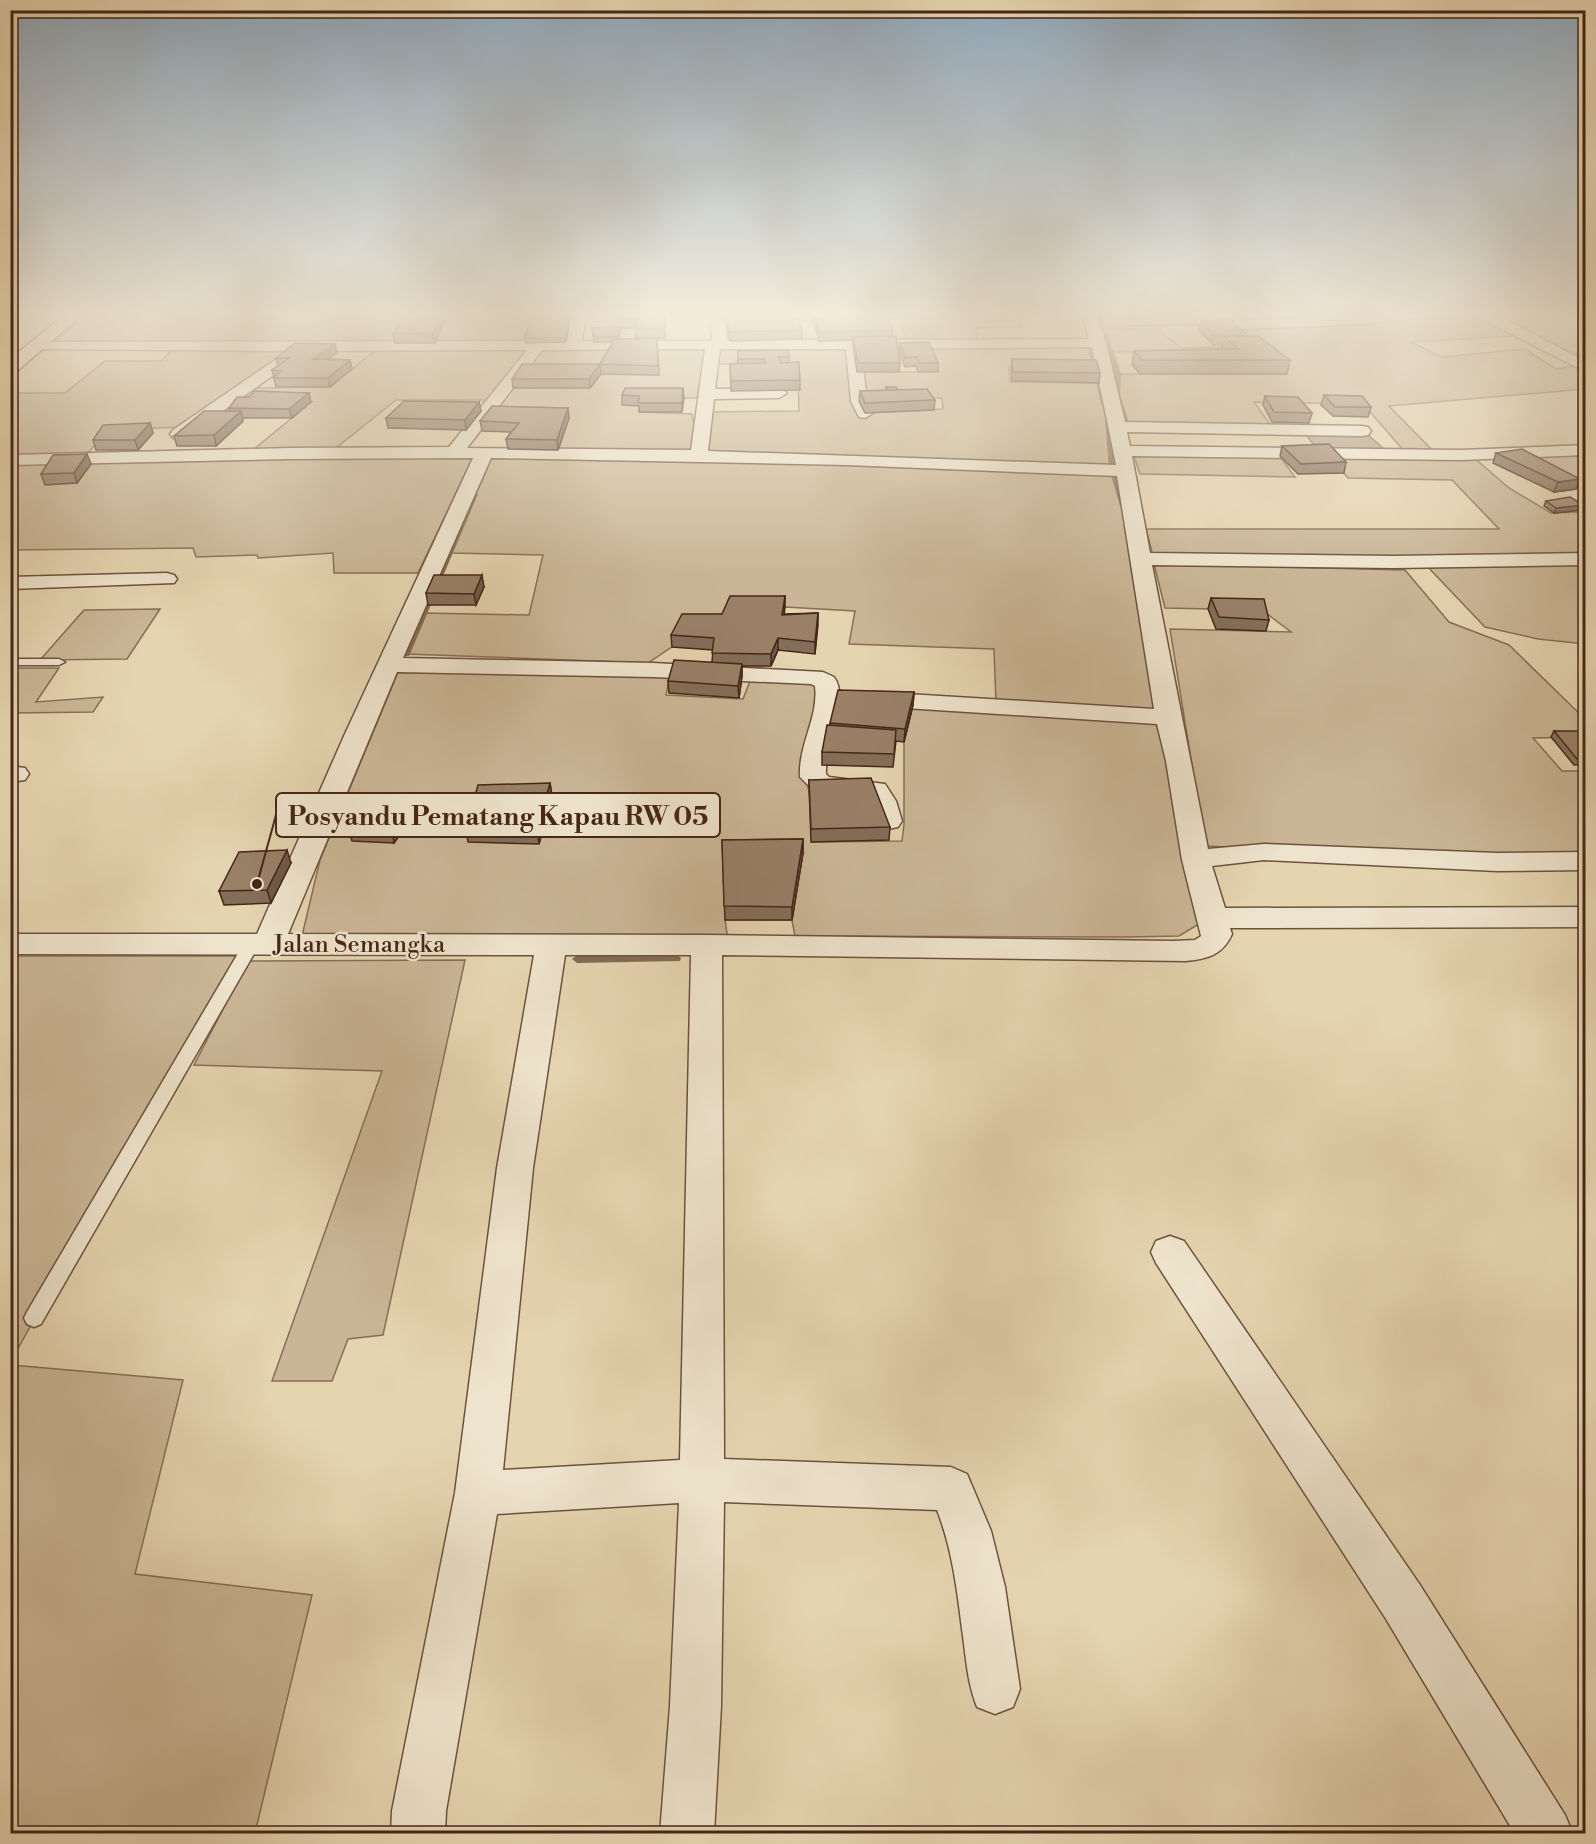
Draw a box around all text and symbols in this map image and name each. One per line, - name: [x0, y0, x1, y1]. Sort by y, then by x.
- callout: Posyandu Pematang Kapau RW 05: [276, 793, 720, 837]
- text: Posyandu Pematang Kapau RW 05: [288, 801, 708, 833]
- street label: Jalan Semangka: [272, 930, 446, 960]

